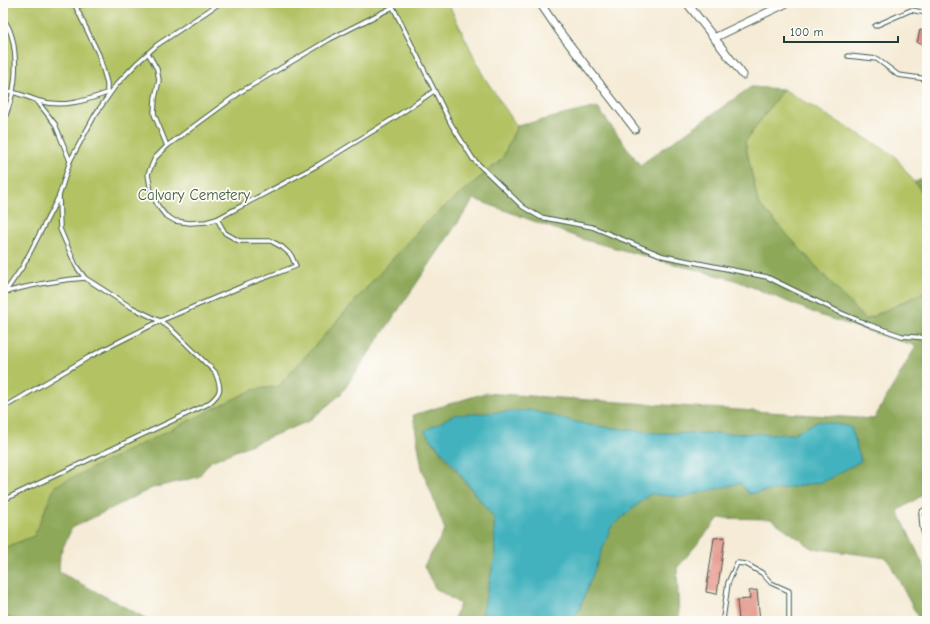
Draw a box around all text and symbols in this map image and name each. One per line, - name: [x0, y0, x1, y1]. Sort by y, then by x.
- scale bar: [784, 18, 898, 44]
- text: 100 m: [790, 25, 823, 39]
- park label: Calvary Cemetery: [138, 186, 250, 204]

